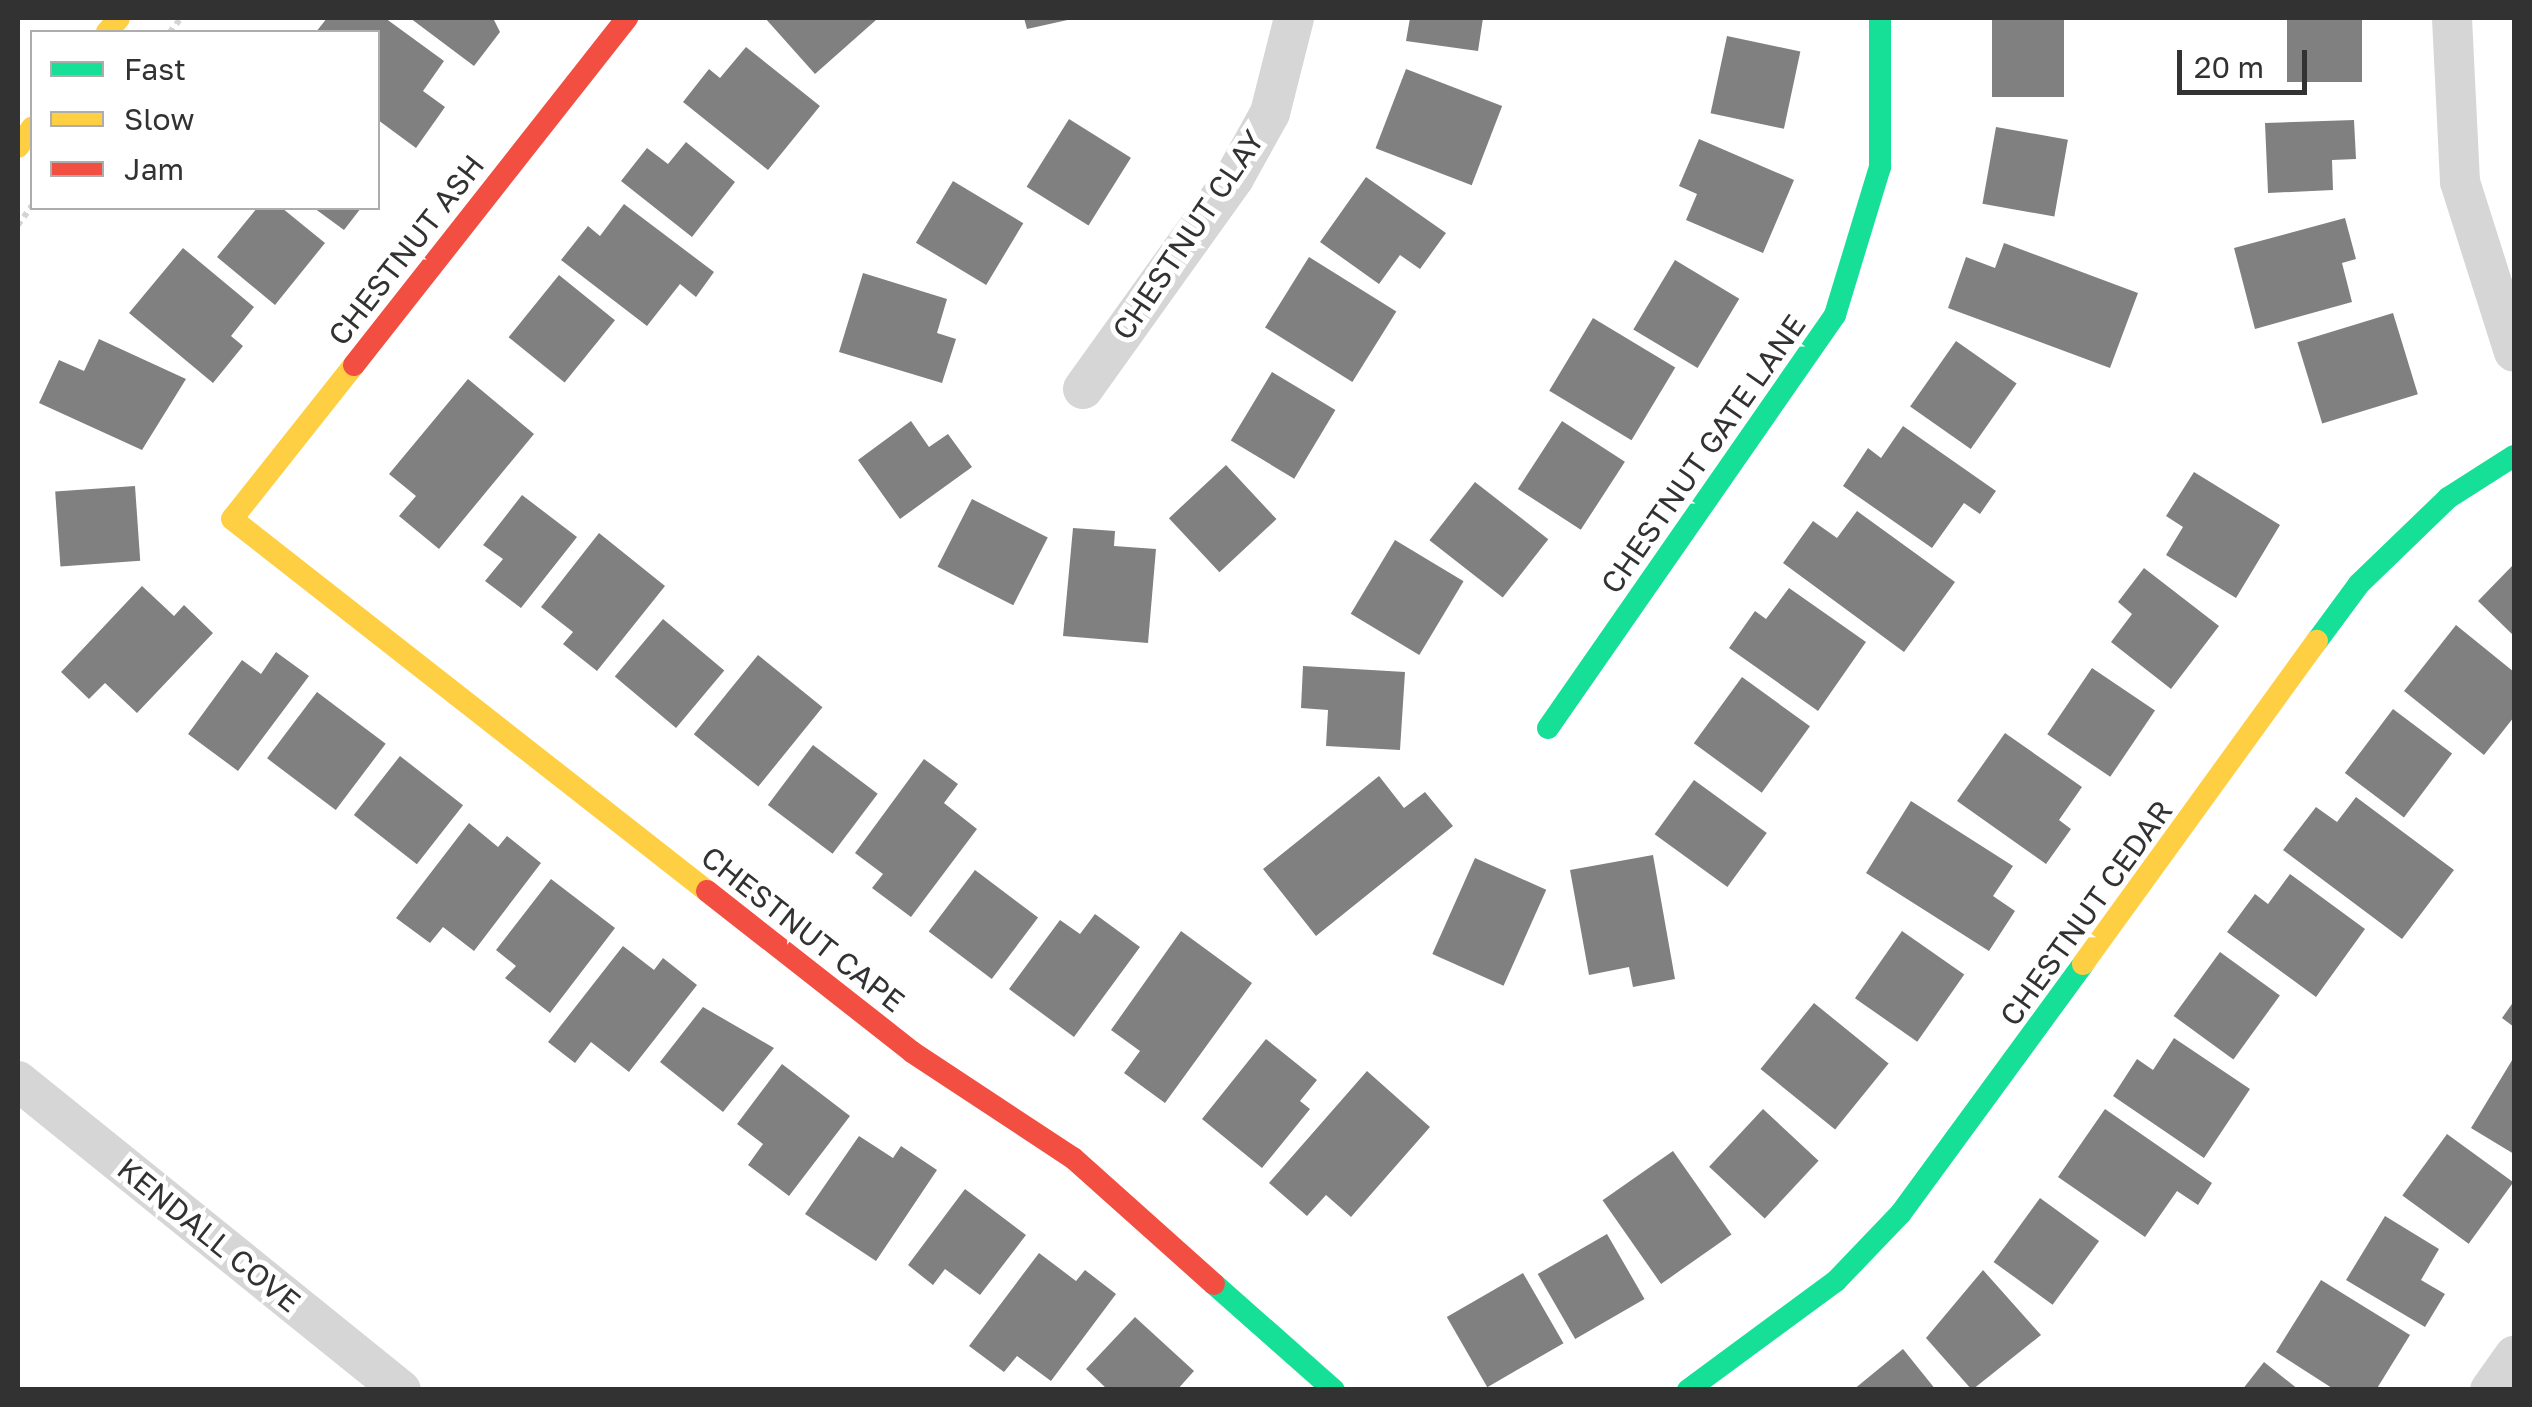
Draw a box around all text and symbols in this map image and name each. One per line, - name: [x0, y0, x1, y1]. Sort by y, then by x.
- legend: [30, 30, 380, 210]
- scale bar: [2182, 30, 2312, 92]
- text: 20 m: [2194, 49, 2264, 85]
- text: Fast: [124, 51, 186, 87]
- text: Slow: [124, 101, 195, 137]
- street label: CHESTNUT CLAY: [1105, 124, 1271, 346]
- street label: CHESTNUT ASH: [321, 148, 491, 352]
- text: Jam: [124, 151, 184, 187]
- street label: CHESTNUT GATE LANE: [1593, 308, 1813, 600]
- street label: CHESTNUT CEDAR: [1992, 793, 2180, 1033]
- street label: CHESTNUT CAPE: [694, 839, 912, 1019]
- street label: KENDALL COVE: [110, 1150, 308, 1320]

